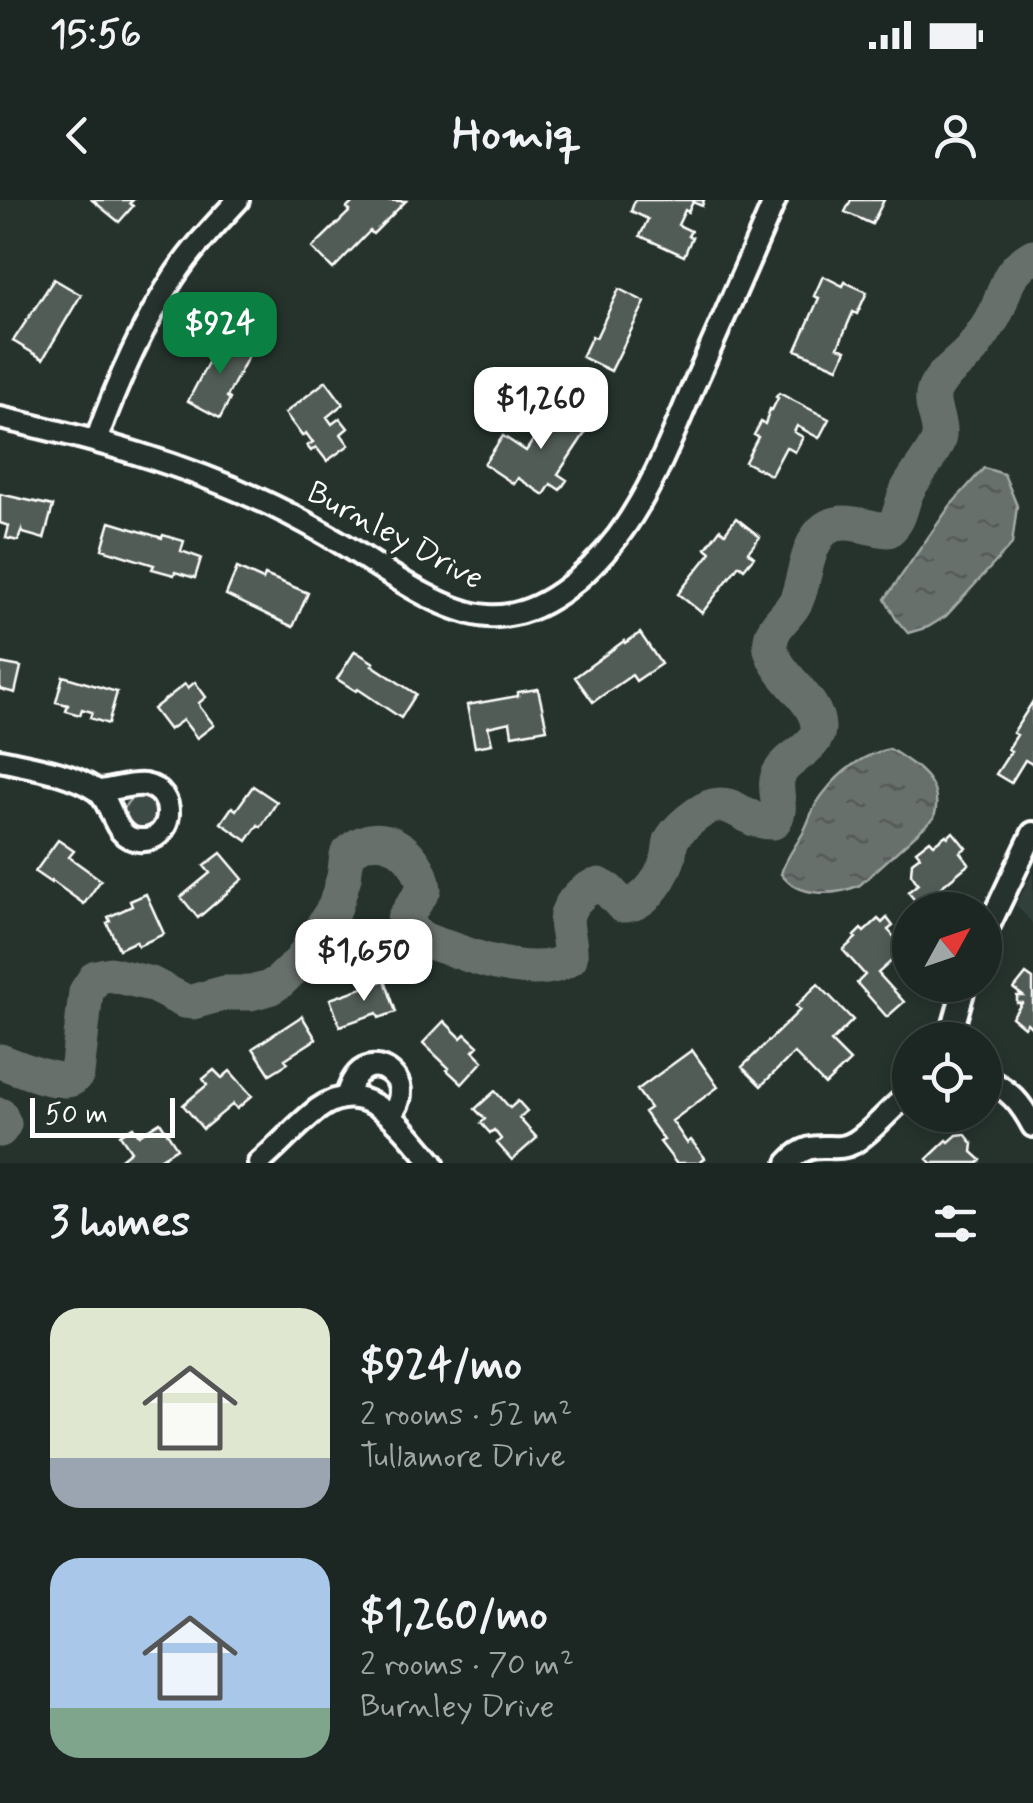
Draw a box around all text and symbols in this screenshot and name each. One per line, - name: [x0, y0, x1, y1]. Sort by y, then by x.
- text: 15:56: [50, 11, 141, 60]
- text: Homiq: [452, 106, 581, 165]
- icon: back: [50, 108, 105, 163]
- icon: person: [928, 108, 983, 163]
- pin: $924: [161, 292, 279, 377]
- text: $924: [185, 303, 255, 345]
- pin: $1,260: [460, 367, 622, 452]
- text: $1,260: [496, 378, 586, 420]
- street label: Burnley Drive: [299, 472, 491, 600]
- north arrow: [892, 892, 1002, 1002]
- map controls: [892, 892, 1002, 1132]
- pin: $1,650: [283, 919, 445, 1004]
- text: $1,650: [317, 930, 411, 972]
- button: locate: [892, 1022, 1002, 1132]
- scale bar: [30, 1093, 175, 1138]
- text: 50 m: [45, 1097, 108, 1134]
- text: 3 homes: [50, 1196, 190, 1251]
- icon: filters: [928, 1196, 983, 1251]
- text: $924/mo: [360, 1339, 522, 1394]
- icon: home: [130, 1348, 250, 1468]
- text: 2 rooms · 52 m²: [360, 1394, 572, 1436]
- text: Tullamore Drive: [360, 1436, 565, 1478]
- text: $1,260/mo: [360, 1589, 548, 1644]
- icon: home: [130, 1598, 250, 1718]
- text: 2 rooms · 70 m²: [360, 1644, 574, 1686]
- text: Burnley Drive: [360, 1686, 554, 1728]

